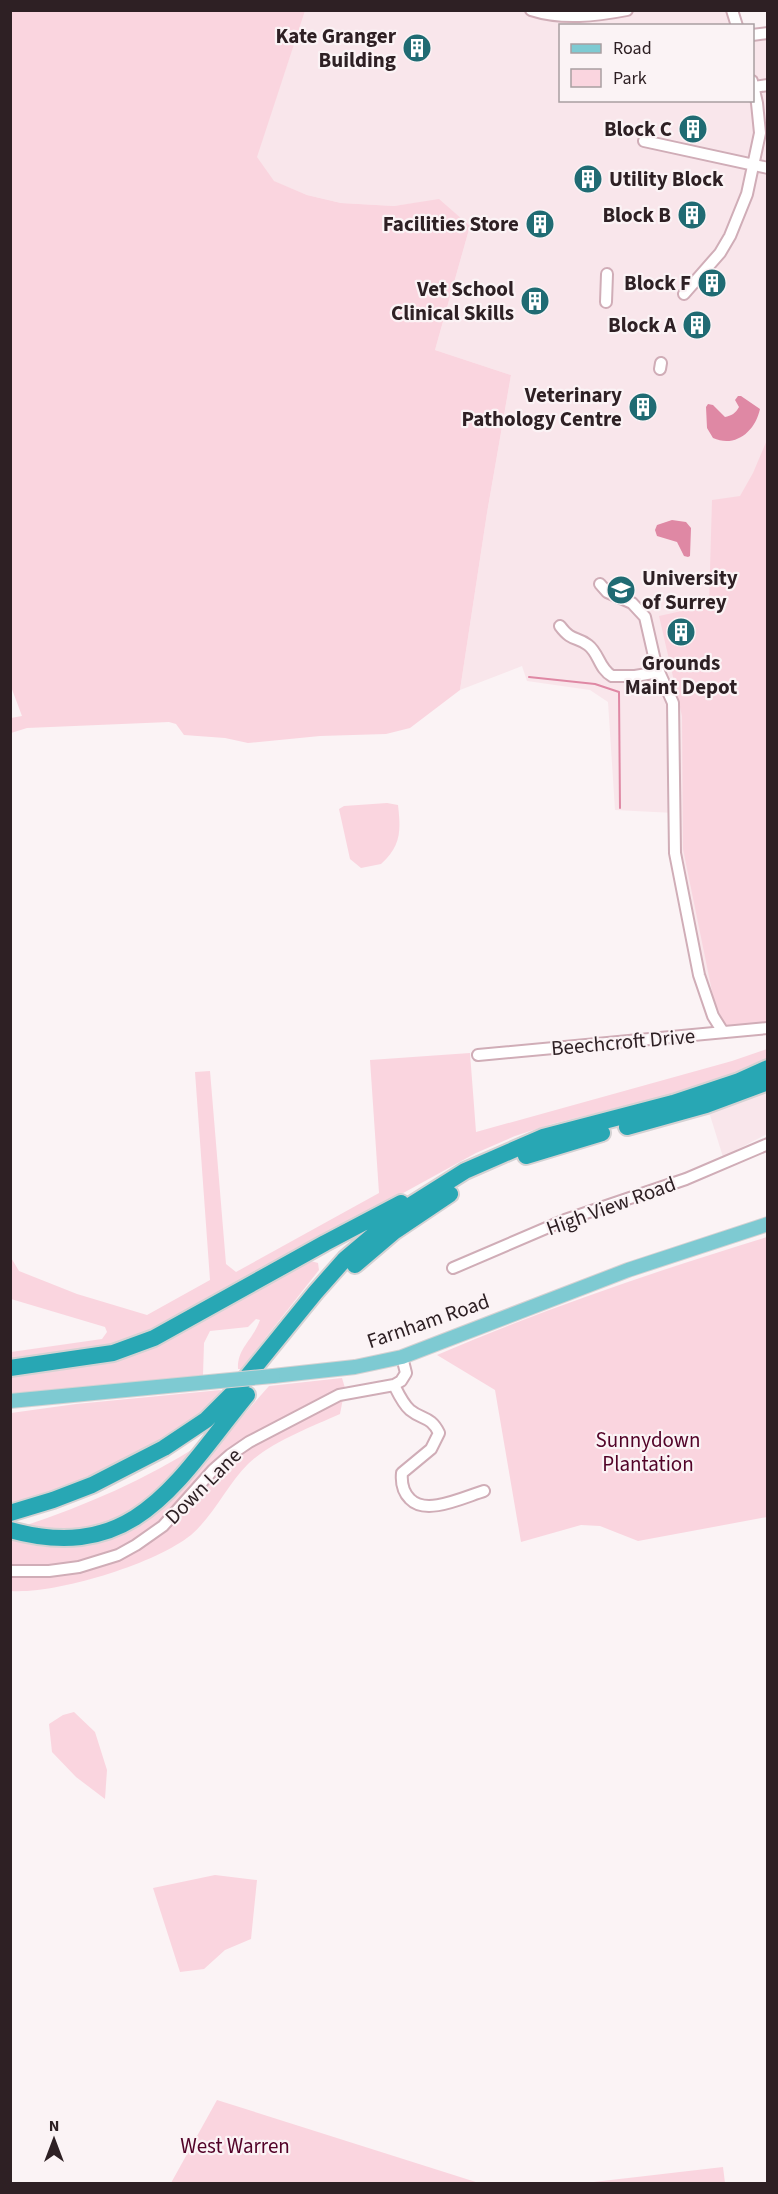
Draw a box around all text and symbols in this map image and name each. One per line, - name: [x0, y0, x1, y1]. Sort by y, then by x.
- place label: Kate Granger Building: [275, 21, 397, 75]
- legend: [559, 24, 754, 102]
- building icon: Kate Granger Building: [401, 32, 433, 64]
- text: Road: [613, 36, 652, 61]
- text: Park: [613, 66, 647, 91]
- building icon: Block C: [677, 113, 709, 145]
- place label: Block C: [604, 114, 672, 144]
- building icon: Utility Block: [572, 163, 604, 195]
- place label: Utility Block: [609, 164, 724, 194]
- building icon: Block B: [676, 199, 708, 231]
- place label: Block B: [602, 200, 671, 230]
- building icon: Facilities Store: [524, 208, 556, 240]
- place label: Facilities Store: [383, 209, 519, 239]
- building icon: Block F: [696, 267, 728, 299]
- place label: Block F: [624, 268, 691, 298]
- place label: Vet School Clinical Skills: [391, 274, 514, 328]
- building icon: Vet School Clinical Skills: [519, 285, 551, 317]
- building icon: Block A: [681, 309, 713, 341]
- place label: Block A: [608, 310, 677, 340]
- place label: Veterinary Pathology Centre: [462, 380, 622, 434]
- building icon: Veterinary Pathology Centre: [627, 391, 659, 423]
- place label: University of Surrey: [642, 563, 738, 617]
- school or university icon: University of Surrey: [605, 574, 637, 606]
- building icon: Grounds Maint Depot: [665, 616, 697, 648]
- place label: Grounds Maint Depot: [625, 648, 737, 702]
- street label: Beechcroft Drive: [550, 1021, 696, 1063]
- street label: High View Road: [542, 1169, 680, 1243]
- street label: Farnham Road: [363, 1286, 493, 1356]
- park label: Sunnydown Plantation: [596, 1425, 700, 1479]
- street label: Down Lane: [158, 1441, 248, 1531]
- north arrow: [24, 2110, 84, 2170]
- text: N: [49, 2115, 59, 2137]
- park label: West Warren: [180, 2131, 290, 2161]

